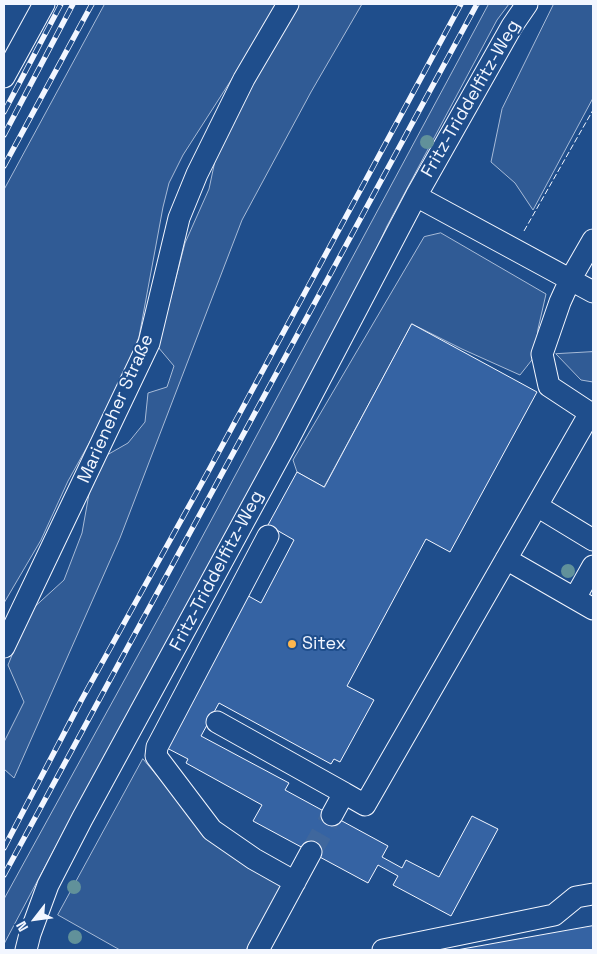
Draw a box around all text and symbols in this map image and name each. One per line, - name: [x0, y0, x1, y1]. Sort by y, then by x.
- street label: Fritz-Triddelfitz-Weg: [417, 16, 525, 182]
- street label: Marieneher Straße: [73, 331, 159, 487]
- street label: Fritz-Triddelfitz-Weg: [166, 487, 268, 655]
- place label: Sitex: [302, 633, 346, 655]
- marker: Sitex: [286, 638, 298, 650]
- north arrow: [10, 894, 60, 944]
- text: N: [12, 918, 32, 935]

